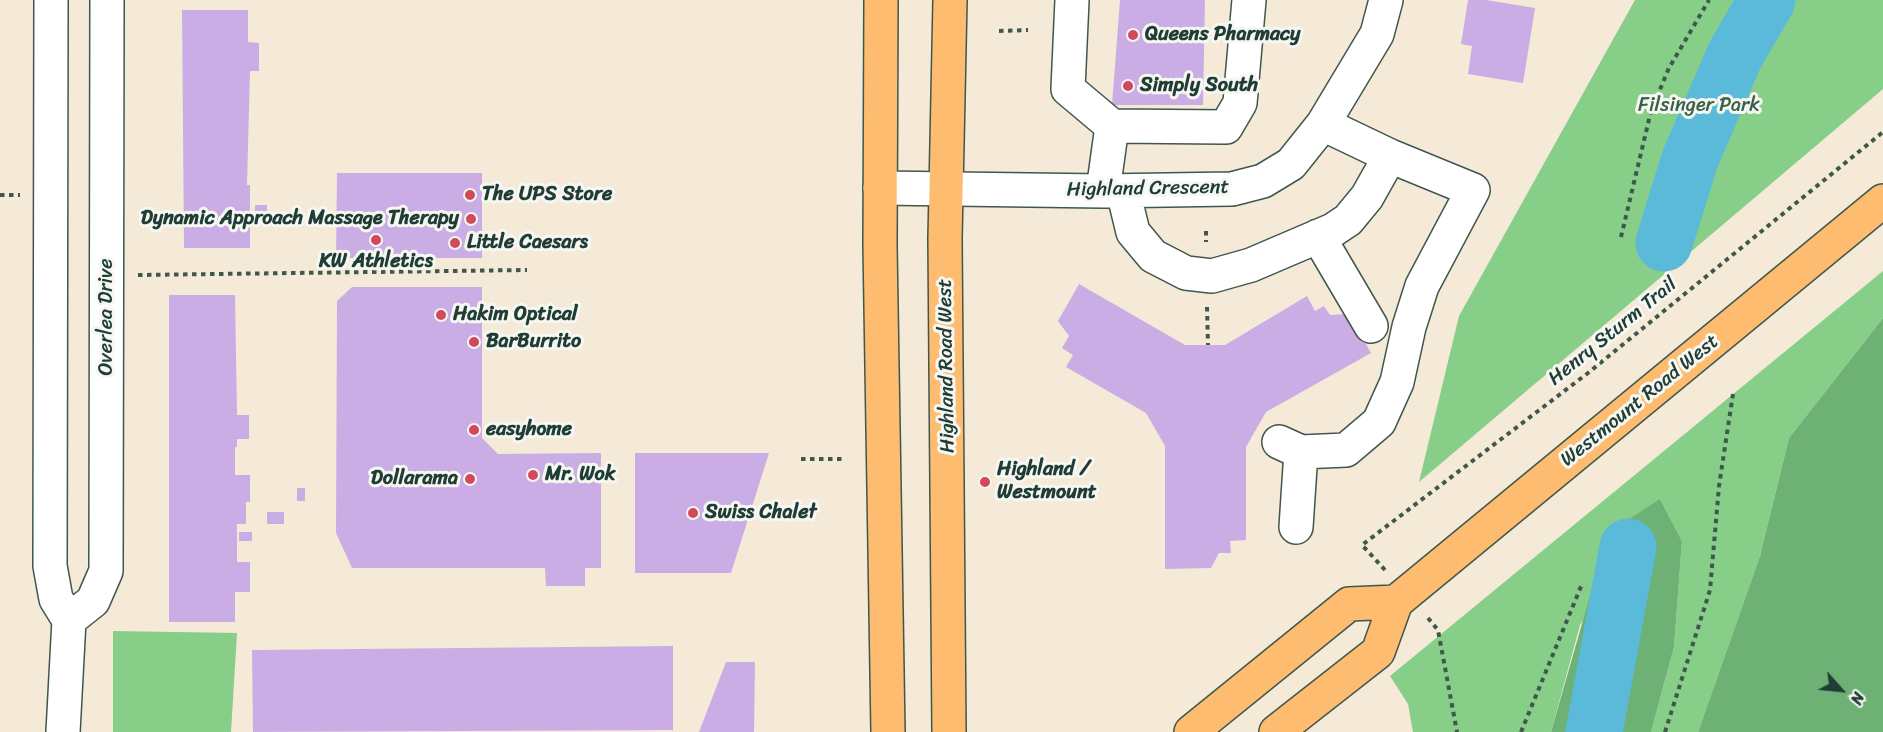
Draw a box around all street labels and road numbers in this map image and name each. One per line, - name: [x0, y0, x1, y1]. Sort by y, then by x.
- street label: Highland Crescent: [1067, 176, 1229, 202]
- street label: Overlea Drive: [95, 258, 119, 376]
- street label: Henry Sturm Trail: [1544, 273, 1682, 391]
- street label: Highland Road West: [933, 279, 961, 453]
- street label: Westmount Road West: [1556, 330, 1724, 472]

